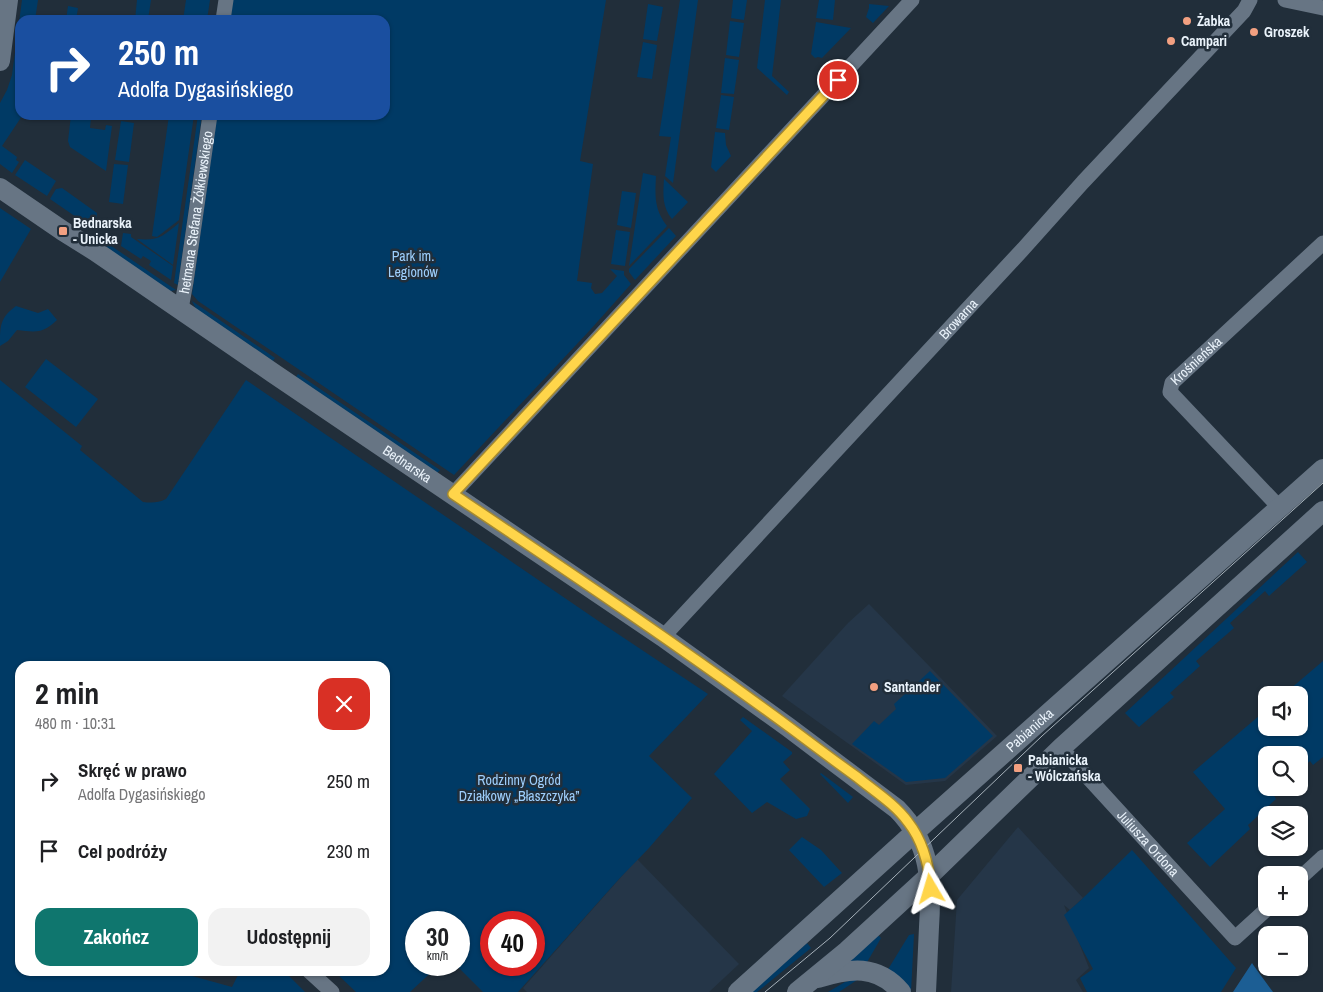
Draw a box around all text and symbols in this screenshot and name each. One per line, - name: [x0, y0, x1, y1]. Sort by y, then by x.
- place label: Żabka: [1197, 12, 1231, 30]
- marker: Żabka: [1181, 15, 1193, 27]
- place label: Groszek: [1264, 23, 1310, 41]
- marker: Groszek: [1248, 26, 1260, 38]
- text: 250 m: [118, 29, 199, 76]
- place label: Campari: [1181, 32, 1227, 50]
- icon: right: [35, 35, 100, 100]
- marker: Campari: [1165, 35, 1177, 47]
- pin: [817, 59, 859, 101]
- icon: arrive: [824, 66, 852, 94]
- text: Adolfa Dygasińskiego: [118, 74, 294, 104]
- street label: hetmana Stefana Żółkiewskiego: [175, 130, 217, 295]
- place label: Bednarska - Unicka: [73, 214, 132, 248]
- marker: Bednarska - Unicka: [57, 225, 69, 237]
- park label: Park im. Legionów: [388, 247, 439, 281]
- street label: Browarna: [935, 294, 982, 343]
- street label: Krośnieńska: [1167, 332, 1226, 389]
- street label: Bednarska: [380, 441, 436, 487]
- text: 2 min: [35, 673, 99, 713]
- button: close: [318, 678, 370, 730]
- place label: Santander: [884, 678, 941, 696]
- marker: Santander: [868, 681, 880, 693]
- map controls: [1258, 686, 1308, 976]
- button: sound: [1258, 686, 1308, 736]
- street label: Pabianicka: [1002, 704, 1058, 756]
- text: 480 m · 10:31: [35, 712, 115, 734]
- button: search: [1258, 746, 1308, 796]
- place label: Pabianicka - Wólczańska: [1028, 751, 1101, 785]
- text: Skręć w prawo: [78, 757, 187, 783]
- marker: Pabianicka - Wólczańska: [1012, 762, 1024, 774]
- icon: right: [35, 767, 63, 795]
- text: 250 m: [327, 768, 370, 794]
- park label: Rodzinny Ogród Działkowy „Błaszczyka”: [459, 771, 579, 805]
- text: Adolfa Dygasińskiego: [78, 783, 206, 805]
- street label: Juliusza Ordona: [1113, 806, 1183, 881]
- button: layers: [1258, 806, 1308, 856]
- icon: arrive: [35, 837, 63, 865]
- text: Cel podróży: [78, 838, 167, 864]
- text: 230 m: [327, 838, 370, 864]
- position arrow: [904, 862, 956, 914]
- button: +: [1258, 866, 1308, 916]
- button: Zakończ: [35, 908, 198, 966]
- button: Udostępnij: [208, 908, 370, 966]
- speed limit sign: 40: [480, 911, 545, 976]
- text: 30: [426, 920, 449, 954]
- button: −: [1258, 926, 1308, 976]
- text: km/h: [427, 948, 448, 964]

